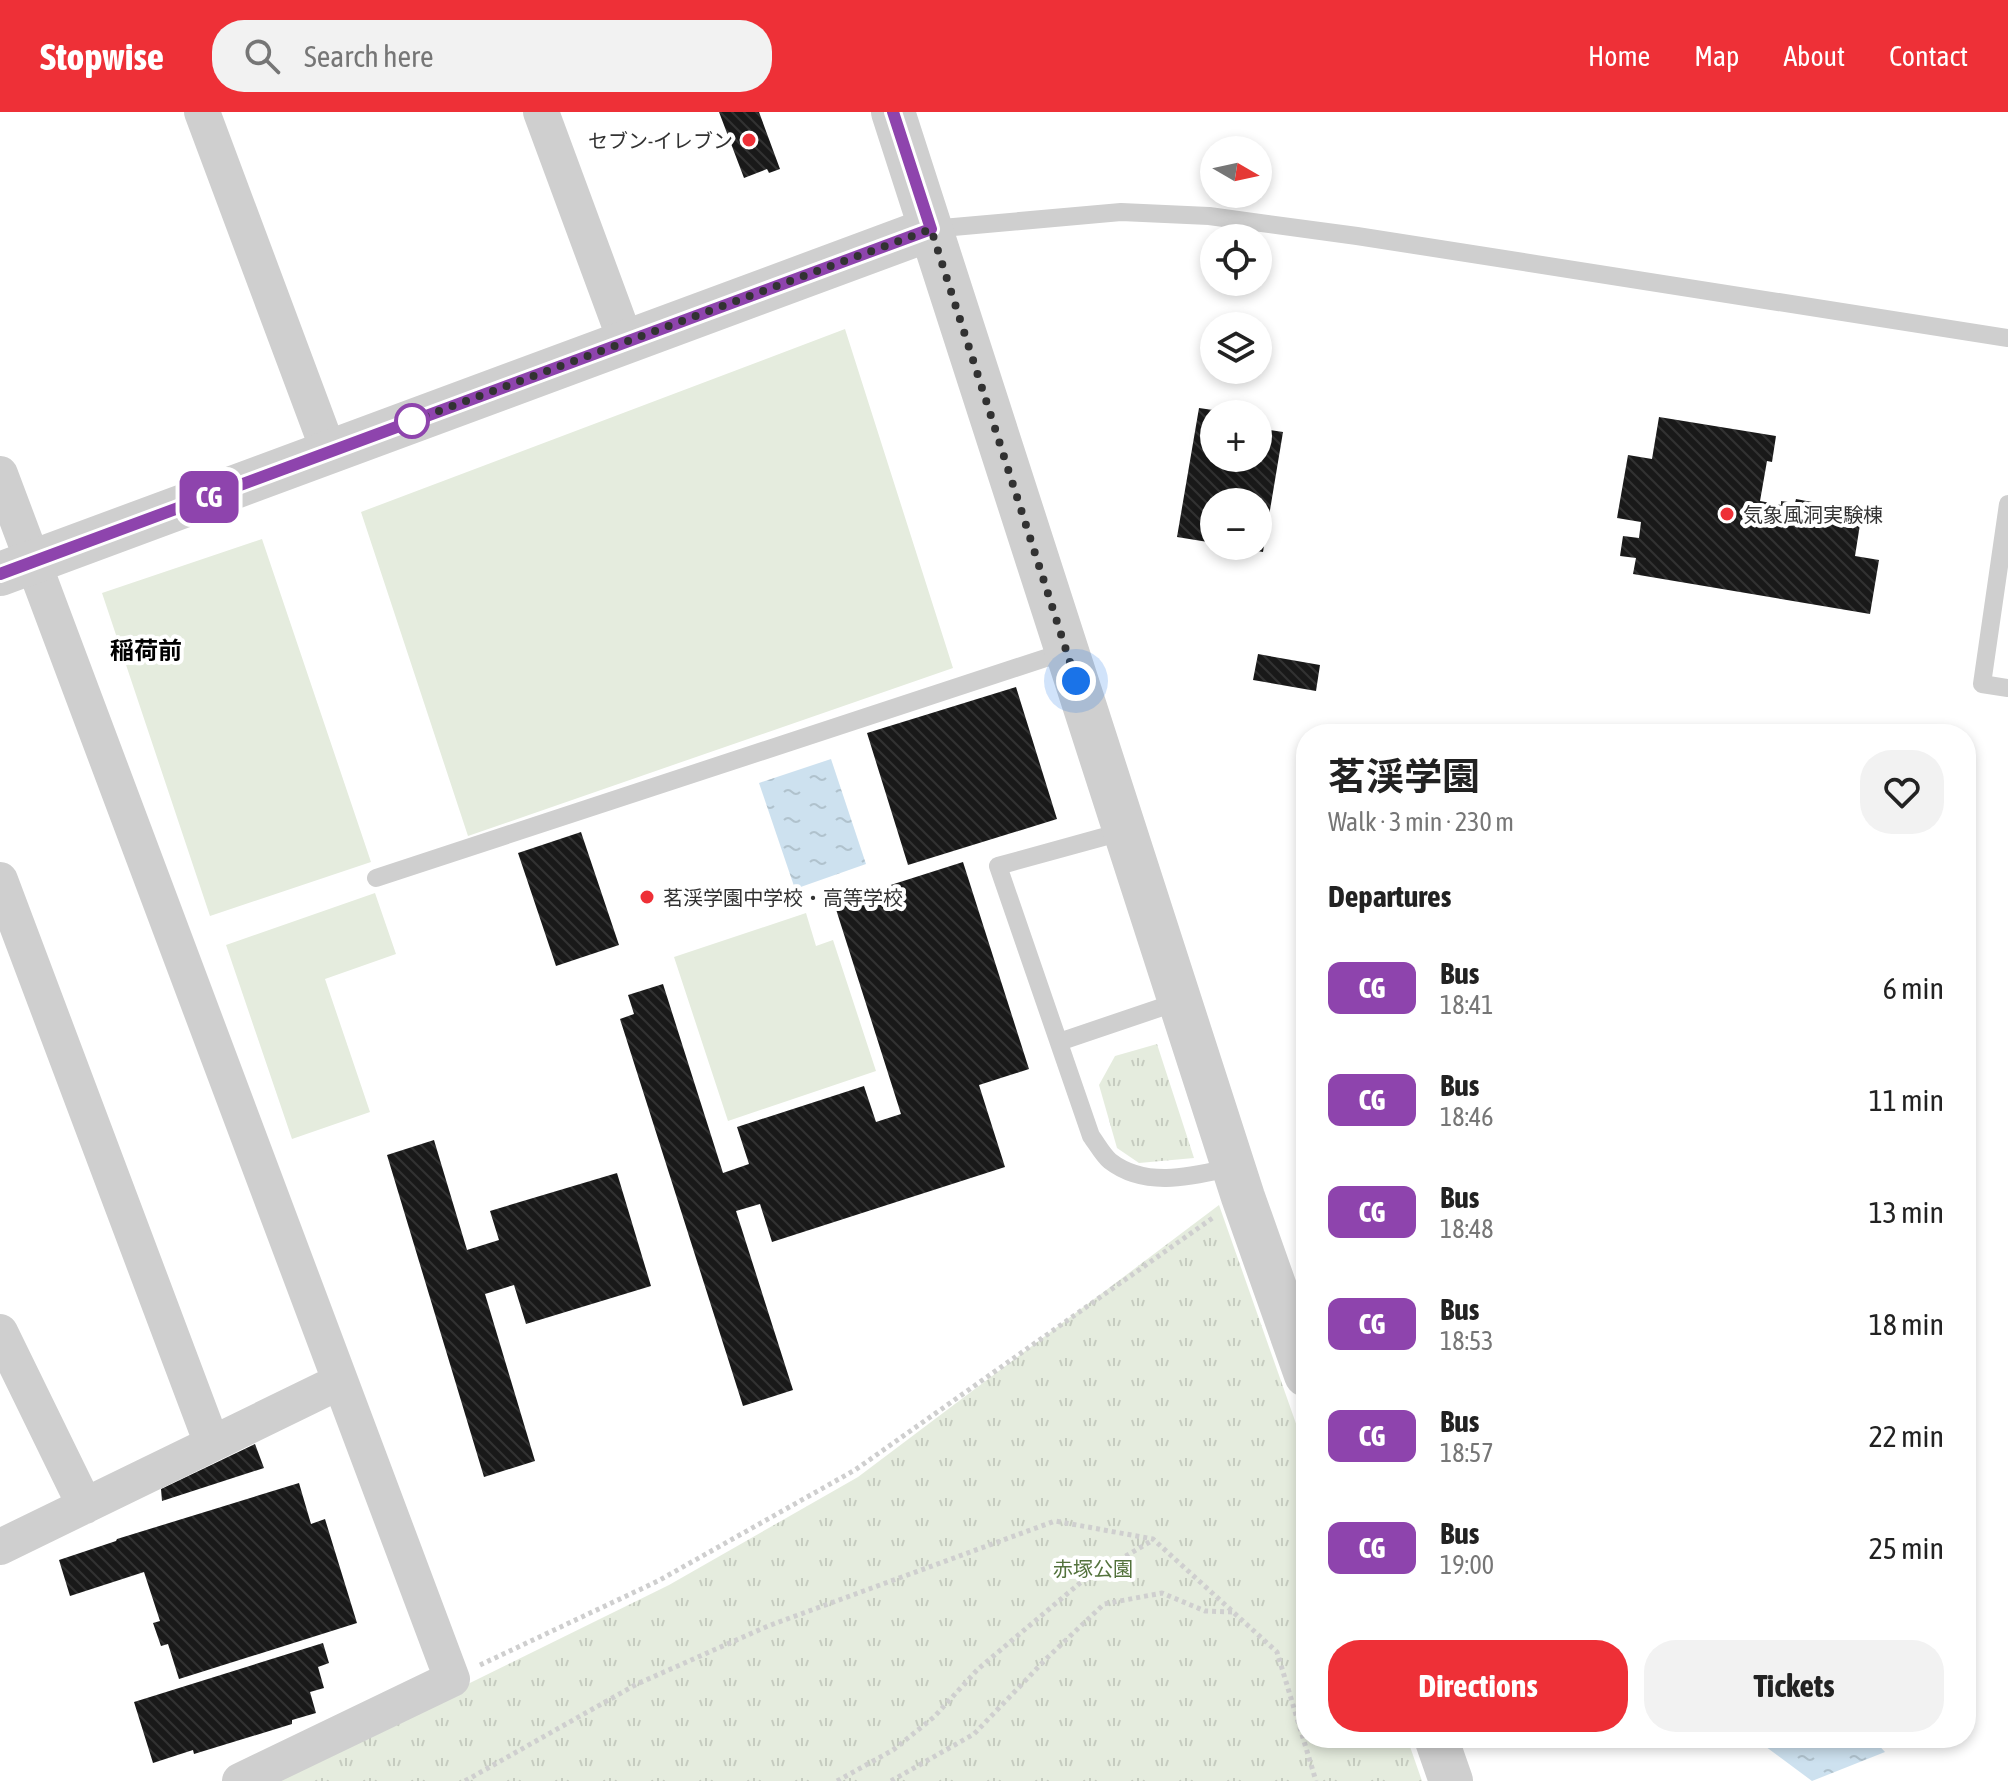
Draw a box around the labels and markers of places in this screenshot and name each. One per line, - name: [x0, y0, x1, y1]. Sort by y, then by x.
- place label: セブン-イレブン: [588, 129, 733, 152]
- marker: セブン-イレブン: [740, 131, 758, 149]
- unlabelled marker: [395, 404, 429, 438]
- place label: 気象風洞実験棟: [1743, 503, 1883, 526]
- marker: 気象風洞実験棟: [1718, 505, 1736, 523]
- place label: 茗渓学園中学校・高等学校: [663, 886, 903, 909]
- marker: 茗渓学園中学校・高等学校: [638, 888, 656, 906]

